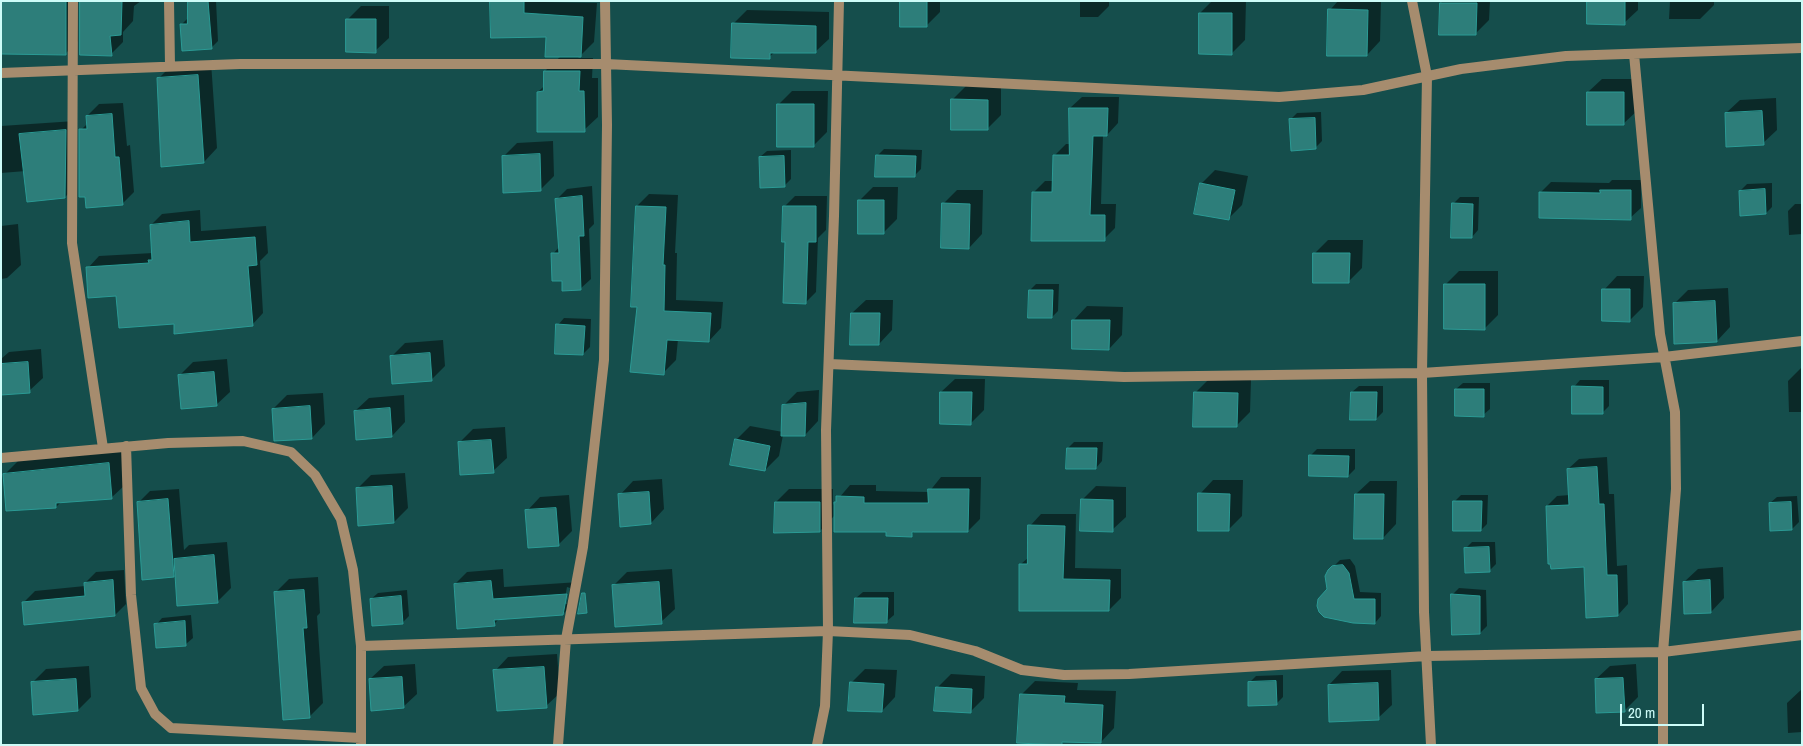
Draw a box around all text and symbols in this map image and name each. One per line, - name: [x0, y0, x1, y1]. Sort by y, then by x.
- scale bar: [1623, 694, 1707, 726]
- text: 20 m: [1628, 702, 1655, 723]

